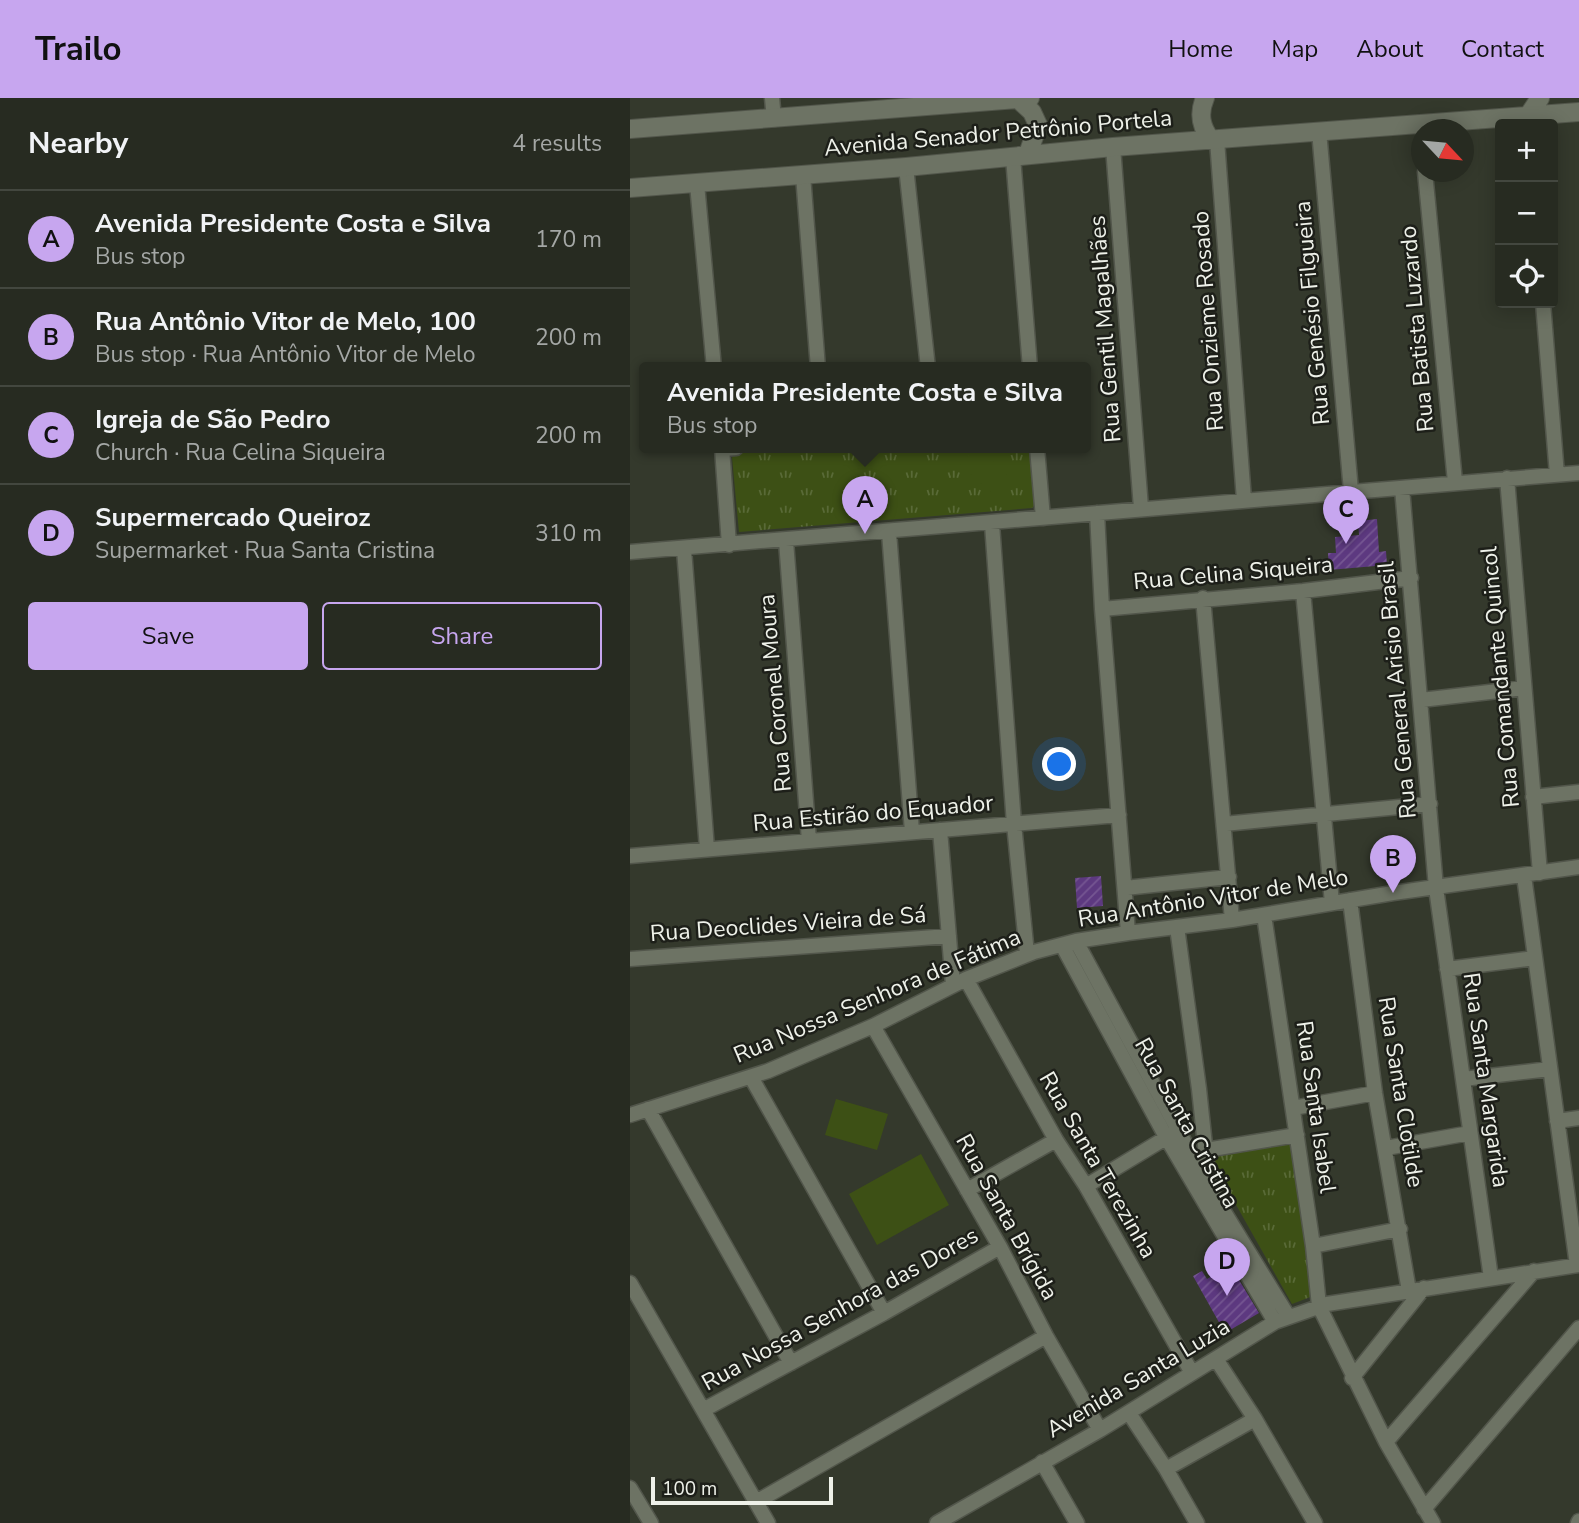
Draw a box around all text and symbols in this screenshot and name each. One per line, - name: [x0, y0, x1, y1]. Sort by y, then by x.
- text: Trailo: [35, 27, 122, 72]
- text: Home: [1168, 33, 1233, 65]
- text: Map: [1271, 33, 1318, 65]
- text: About: [1356, 33, 1423, 65]
- text: Contact: [1461, 33, 1544, 65]
- street label: Avenida Senador Petrônio Portela: [823, 102, 1173, 164]
- north arrow: [1411, 119, 1474, 182]
- map controls: [1495, 119, 1558, 308]
- button: +: [1495, 119, 1558, 182]
- text: Nearby: [28, 123, 128, 164]
- text: 4 results: [512, 128, 602, 159]
- button: −: [1495, 182, 1558, 245]
- street label: Rua Genésio Filgueira: [1287, 200, 1337, 426]
- text: Avenida Presidente Costa e Silva: [95, 206, 491, 241]
- street label: Rua Onzieme Rosado: [1185, 210, 1231, 432]
- street label: Rua Gentil Magalhães: [1082, 215, 1128, 443]
- text: A: [42, 224, 60, 255]
- text: 170 m: [535, 224, 602, 255]
- street label: Rua Batista Luzardo: [1393, 225, 1441, 433]
- text: Bus stop: [95, 241, 186, 272]
- button: locate: [1495, 245, 1558, 308]
- text: Rua Antônio Vitor de Melo, 100: [95, 304, 476, 339]
- text: B: [43, 322, 59, 353]
- text: 200 m: [535, 322, 602, 353]
- text: Bus stop · Rua Antônio Vitor de Melo: [95, 339, 476, 370]
- popup: [639, 362, 1091, 453]
- text: Avenida Presidente Costa e Silva: [667, 375, 1063, 410]
- text: Igreja de São Pedro: [95, 402, 330, 437]
- text: Bus stop: [667, 410, 757, 441]
- text: C: [43, 420, 59, 451]
- text: 200 m: [535, 420, 602, 451]
- text: Church · Rua Celina Siqueira: [95, 437, 386, 468]
- pin: A: [842, 476, 888, 534]
- pin: C: [1323, 486, 1369, 544]
- text: Supermercado Queiroz: [95, 500, 371, 535]
- text: D: [42, 518, 60, 549]
- text: 310 m: [535, 518, 602, 549]
- text: Supermarket · Rua Santa Cristina: [95, 535, 435, 566]
- street label: Rua Comandante Quincol: [1473, 545, 1527, 809]
- street label: Rua Celina Siqueira: [1132, 549, 1334, 597]
- street label: Rua General Arisio Brasil: [1370, 560, 1424, 820]
- street label: Rua Coronel Moura: [751, 593, 799, 793]
- button: Save: [28, 602, 308, 670]
- button: Share: [322, 602, 602, 670]
- your location: [1042, 747, 1076, 781]
- street label: Rua Estirão do Equador: [751, 787, 995, 839]
- pin: B: [1370, 835, 1416, 893]
- street label: Rua Antônio Vitor de Melo: [1076, 861, 1350, 935]
- street label: Rua Deoclides Vieira de Sá: [649, 899, 927, 949]
- street label: Rua Nossa Senhora de Fátima: [729, 921, 1025, 1071]
- street label: Rua Santa Margarida: [1456, 971, 1516, 1189]
- street label: Rua Santa Clotilde: [1371, 995, 1431, 1189]
- street label: Rua Santa Isabel: [1289, 1019, 1343, 1195]
- street label: Rua Santa Cristina: [1127, 1032, 1247, 1214]
- street label: Rua Santa Terezinha: [1032, 1066, 1164, 1264]
- street label: Rua Santa Brígida: [948, 1128, 1066, 1306]
- street label: Rua Nossa Senhora das Dores: [696, 1220, 984, 1398]
- pin: D: [1204, 1238, 1250, 1296]
- street label: Avenida Santa Luzia: [1040, 1311, 1236, 1445]
- scale bar: [651, 1474, 833, 1506]
- text: 100 m: [662, 1476, 717, 1502]

